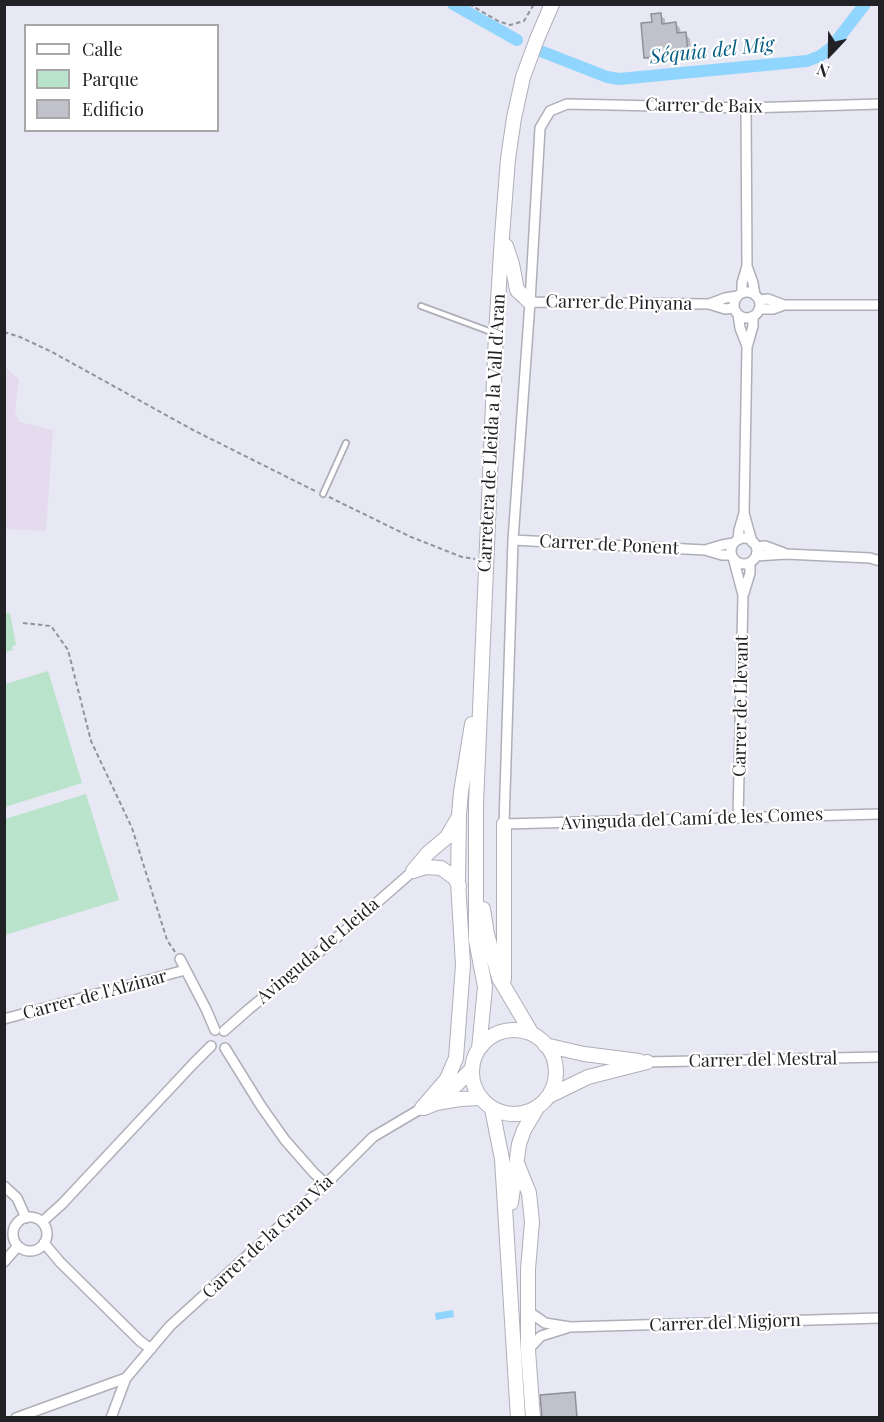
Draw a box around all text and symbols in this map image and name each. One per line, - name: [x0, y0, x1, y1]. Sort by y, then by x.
- legend: [24, 24, 219, 132]
- north arrow: [800, 24, 860, 84]
- water label: Séquia del Mig: [649, 33, 775, 69]
- text: Calle: [82, 37, 123, 61]
- text: N: [814, 59, 832, 83]
- text: Parque: [82, 67, 139, 91]
- street label: Carrer de Baix: [645, 94, 763, 118]
- text: Edificio: [82, 97, 144, 121]
- street label: Carrer de Pinyana: [545, 291, 693, 315]
- street label: Carretera de Lleida a la Vall d'Aran: [474, 293, 510, 573]
- street label: Carrer de Ponent: [539, 531, 679, 559]
- street label: Carrer de Llevant: [729, 635, 753, 777]
- street label: Avinguda del Camí de les Comes: [561, 804, 823, 834]
- street label: Avinguda de Lleida: [252, 893, 384, 1009]
- street label: Carrer de l'Alzinar: [21, 965, 169, 1025]
- street label: Carrer del Mestral: [688, 1048, 838, 1072]
- street label: Carrer de la Gran Via: [198, 1171, 338, 1303]
- street label: Carrer del Migjorn: [649, 1310, 801, 1336]

